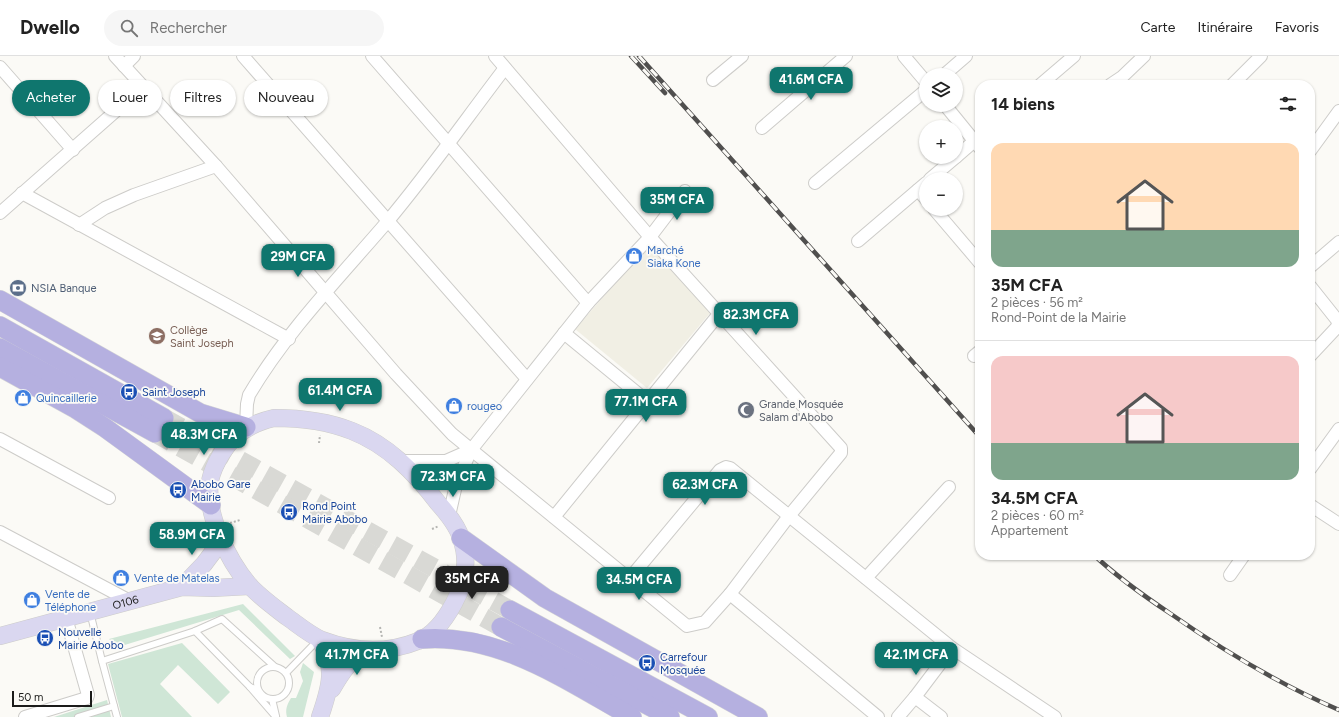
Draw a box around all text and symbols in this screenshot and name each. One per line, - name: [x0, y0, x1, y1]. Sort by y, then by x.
- search box: [104, 10, 384, 46]
- text: Dwello: [20, 16, 80, 39]
- icon: search: [118, 17, 140, 39]
- text: Rechercher: [150, 19, 227, 37]
- text: Carte: [1141, 19, 1175, 36]
- text: Itinéraire: [1197, 19, 1253, 36]
- text: Favoris: [1275, 19, 1319, 36]
- pin: 41.6M CFA: [765, 67, 857, 101]
- map controls: [919, 68, 963, 216]
- button: layers: [919, 68, 963, 112]
- text: 41.6M CFA: [779, 72, 843, 87]
- chip: Acheter: [12, 80, 90, 116]
- chip: Louer: [98, 80, 162, 116]
- chip: Filtres: [170, 80, 236, 116]
- chip: Nouveau: [244, 80, 328, 116]
- icon: filters: [1277, 93, 1299, 115]
- text: 14 biens: [991, 94, 1055, 114]
- button: +: [919, 120, 963, 164]
- icon: home: [1109, 169, 1181, 241]
- button: −: [919, 172, 963, 216]
- pin: 35M CFA: [640, 187, 714, 221]
- text: 35M CFA: [650, 192, 704, 207]
- pin: 29M CFA: [261, 244, 335, 278]
- place label: Marché Siaka Kone: [647, 244, 701, 270]
- shop icon: Marché Siaka Kone: [624, 246, 644, 266]
- text: 29M CFA: [270, 249, 326, 264]
- text: 35M CFA: [991, 275, 1063, 295]
- bank icon: NSIA Banque: [8, 278, 28, 298]
- place label: NSIA Banque: [31, 282, 96, 295]
- text: 2 pièces · 56 m²: [991, 295, 1083, 310]
- pin: 82.3M CFA: [710, 302, 802, 336]
- text: 82.3M CFA: [723, 307, 789, 322]
- text: Rond-Point de la Mairie: [991, 310, 1126, 325]
- place label: Collège Saint Joseph: [170, 324, 234, 350]
- school or university icon: Collège Saint Joseph: [147, 326, 167, 346]
- pin: 61.4M CFA: [294, 378, 386, 412]
- bus stop icon: Saint Joseph: [119, 382, 139, 402]
- icon: home: [1109, 382, 1181, 454]
- text: 61.4M CFA: [308, 383, 372, 398]
- place label: Saint Joseph: [142, 386, 206, 399]
- shop icon: Quincaillerie: [13, 388, 33, 408]
- pin: 77.1M CFA: [600, 389, 692, 423]
- place label: Quincaillerie: [36, 392, 97, 405]
- text: 77.1M CFA: [614, 394, 678, 409]
- shop icon: rougeo: [444, 396, 464, 416]
- place label: Grande Mosquée Salam d'Abobo: [759, 398, 843, 424]
- place label: rougeo: [467, 400, 502, 413]
- mosque icon: Grande Mosquée Salam d'Abobo: [736, 400, 756, 420]
- pin: 48.3M CFA: [158, 422, 250, 456]
- text: 48.3M CFA: [171, 427, 237, 442]
- pin: 72.3M CFA: [407, 464, 499, 498]
- text: 72.3M CFA: [420, 469, 486, 484]
- pin: 62.3M CFA: [659, 472, 751, 506]
- text: 62.3M CFA: [672, 477, 738, 492]
- place label: Abobo Gare Mairie: [191, 478, 251, 504]
- bus stop icon: Abobo Gare Mairie: [168, 480, 188, 500]
- text: 34.5M CFA: [991, 488, 1078, 508]
- place label: Rond Point Mairie Abobo: [302, 500, 368, 526]
- bus stop icon: Rond Point Mairie Abobo: [279, 502, 299, 522]
- text: 2 pièces · 60 m²: [991, 508, 1084, 523]
- pin: 58.9M CFA: [146, 522, 238, 556]
- text: Appartement: [991, 523, 1069, 538]
- text: 58.9M CFA: [159, 527, 225, 542]
- pin: 35M CFA: [435, 566, 509, 600]
- pin: 34.5M CFA: [593, 567, 685, 601]
- shop icon: Vente de Matelas: [111, 568, 131, 588]
- text: 35M CFA: [445, 571, 499, 586]
- place label: Vente de Matelas: [134, 572, 220, 585]
- text: 34.5M CFA: [606, 572, 672, 587]
- place label: Vente de Téléphone: [45, 588, 96, 614]
- shop icon: Vente de Téléphone: [22, 590, 42, 610]
- street label: O106: [111, 592, 140, 612]
- place label: Nouvelle Mairie Abobo: [58, 626, 124, 652]
- bus stop icon: Nouvelle Mairie Abobo: [35, 628, 55, 648]
- pin: 41.7M CFA: [311, 642, 403, 676]
- pin: 42.1M CFA: [870, 642, 962, 676]
- text: 41.7M CFA: [325, 647, 389, 662]
- text: 42.1M CFA: [884, 647, 948, 662]
- place label: Carrefour Mosquée: [660, 651, 708, 677]
- bus stop icon: Carrefour Mosquée: [637, 653, 657, 673]
- scale bar: [12, 689, 92, 708]
- text: 50 m: [18, 691, 43, 704]

